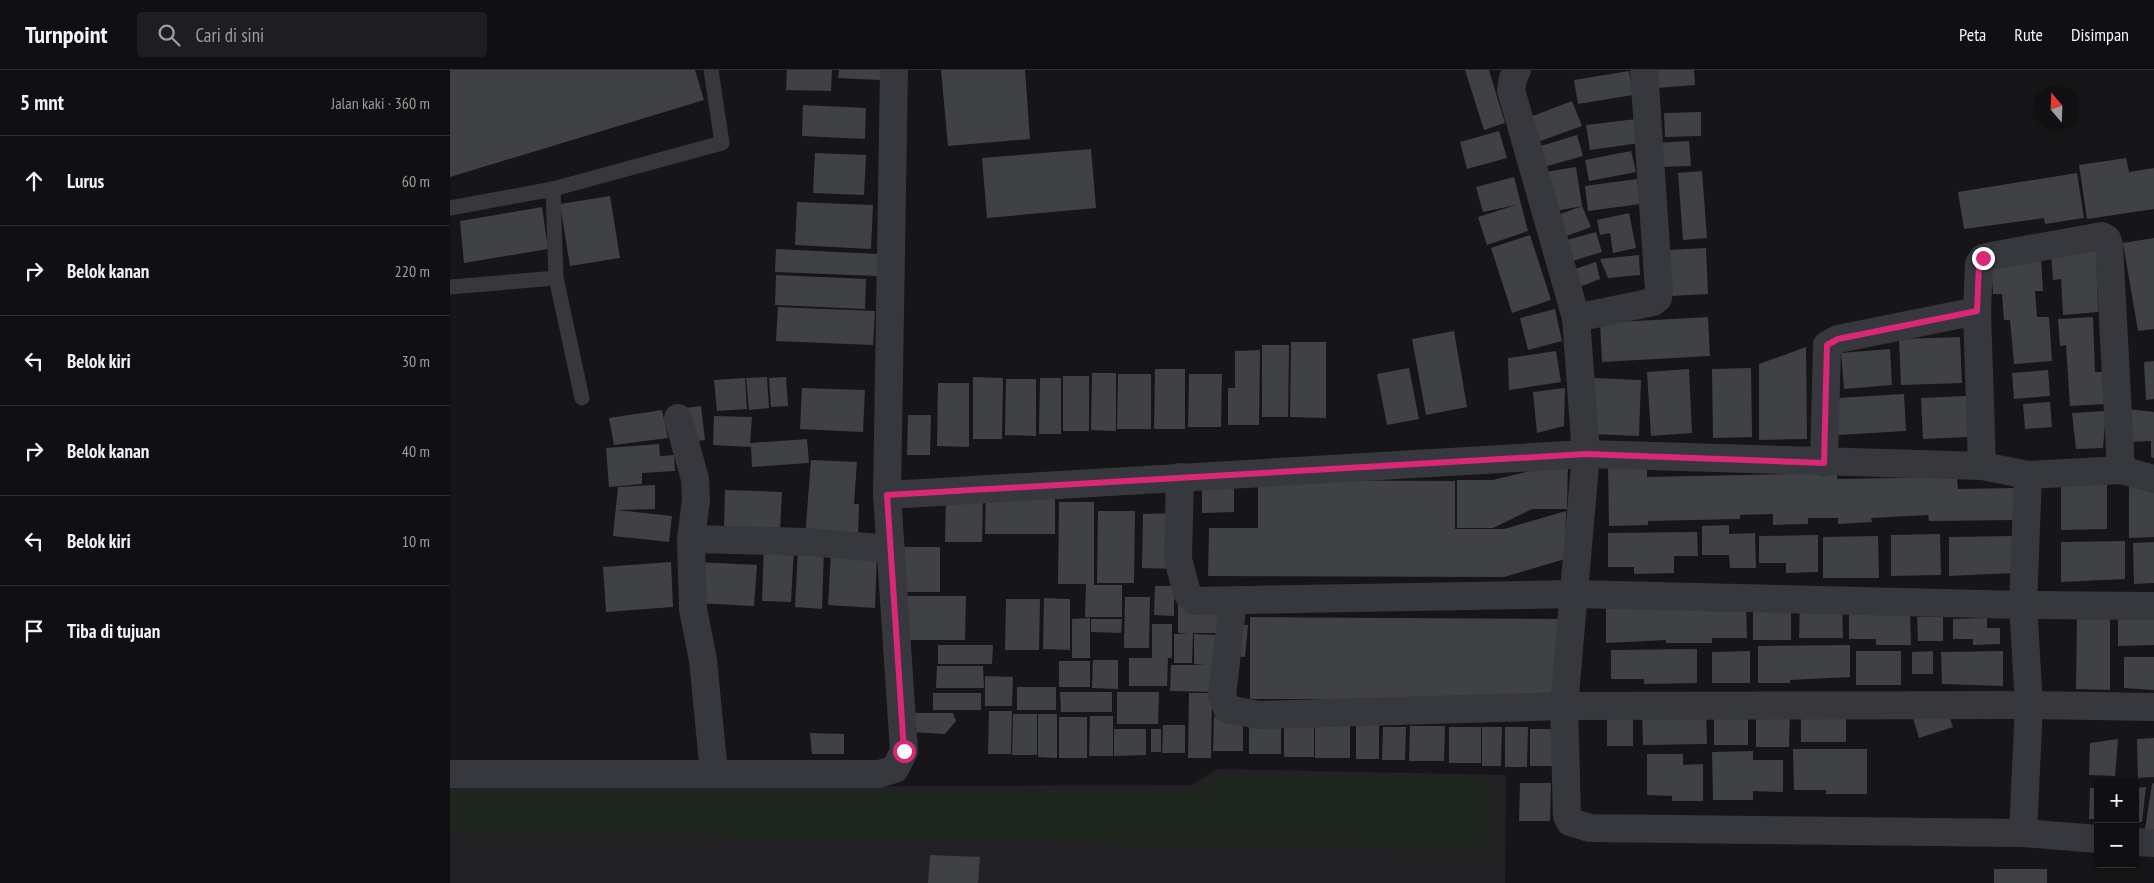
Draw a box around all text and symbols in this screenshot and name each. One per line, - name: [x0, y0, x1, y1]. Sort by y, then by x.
- search box: [137, 12, 487, 57]
- text: Turnpoint: [25, 19, 107, 50]
- icon: search: [155, 21, 183, 49]
- text: Cari di sini: [195, 23, 264, 47]
- text: Peta: [1959, 23, 1986, 46]
- text: Rute: [2014, 23, 2043, 46]
- text: Disimpan: [2071, 23, 2129, 46]
- north arrow: [2034, 85, 2079, 130]
- text: 5 mnt: [20, 89, 64, 116]
- text: Jalan kaki · 360 m: [331, 93, 430, 113]
- icon: ahead: [20, 167, 48, 195]
- text: Lurus: [67, 169, 104, 193]
- text: 60 m: [402, 171, 430, 191]
- route end: [1972, 247, 1995, 270]
- icon: right: [20, 257, 48, 285]
- text: Belok kanan: [67, 259, 149, 283]
- text: 220 m: [395, 261, 430, 281]
- icon: left: [20, 347, 48, 375]
- text: Belok kiri: [67, 349, 131, 373]
- text: 30 m: [402, 351, 430, 371]
- icon: right: [20, 437, 48, 465]
- text: Belok kanan: [67, 439, 149, 463]
- text: 40 m: [402, 441, 430, 461]
- icon: left: [20, 527, 48, 555]
- text: Belok kiri: [67, 529, 131, 553]
- text: 10 m: [402, 531, 430, 551]
- icon: arrive: [20, 617, 48, 645]
- text: Tiba di tujuan: [67, 619, 160, 643]
- route start: [893, 740, 916, 763]
- map controls: [2094, 778, 2139, 868]
- button: +: [2094, 778, 2139, 823]
- button: −: [2094, 823, 2139, 868]

